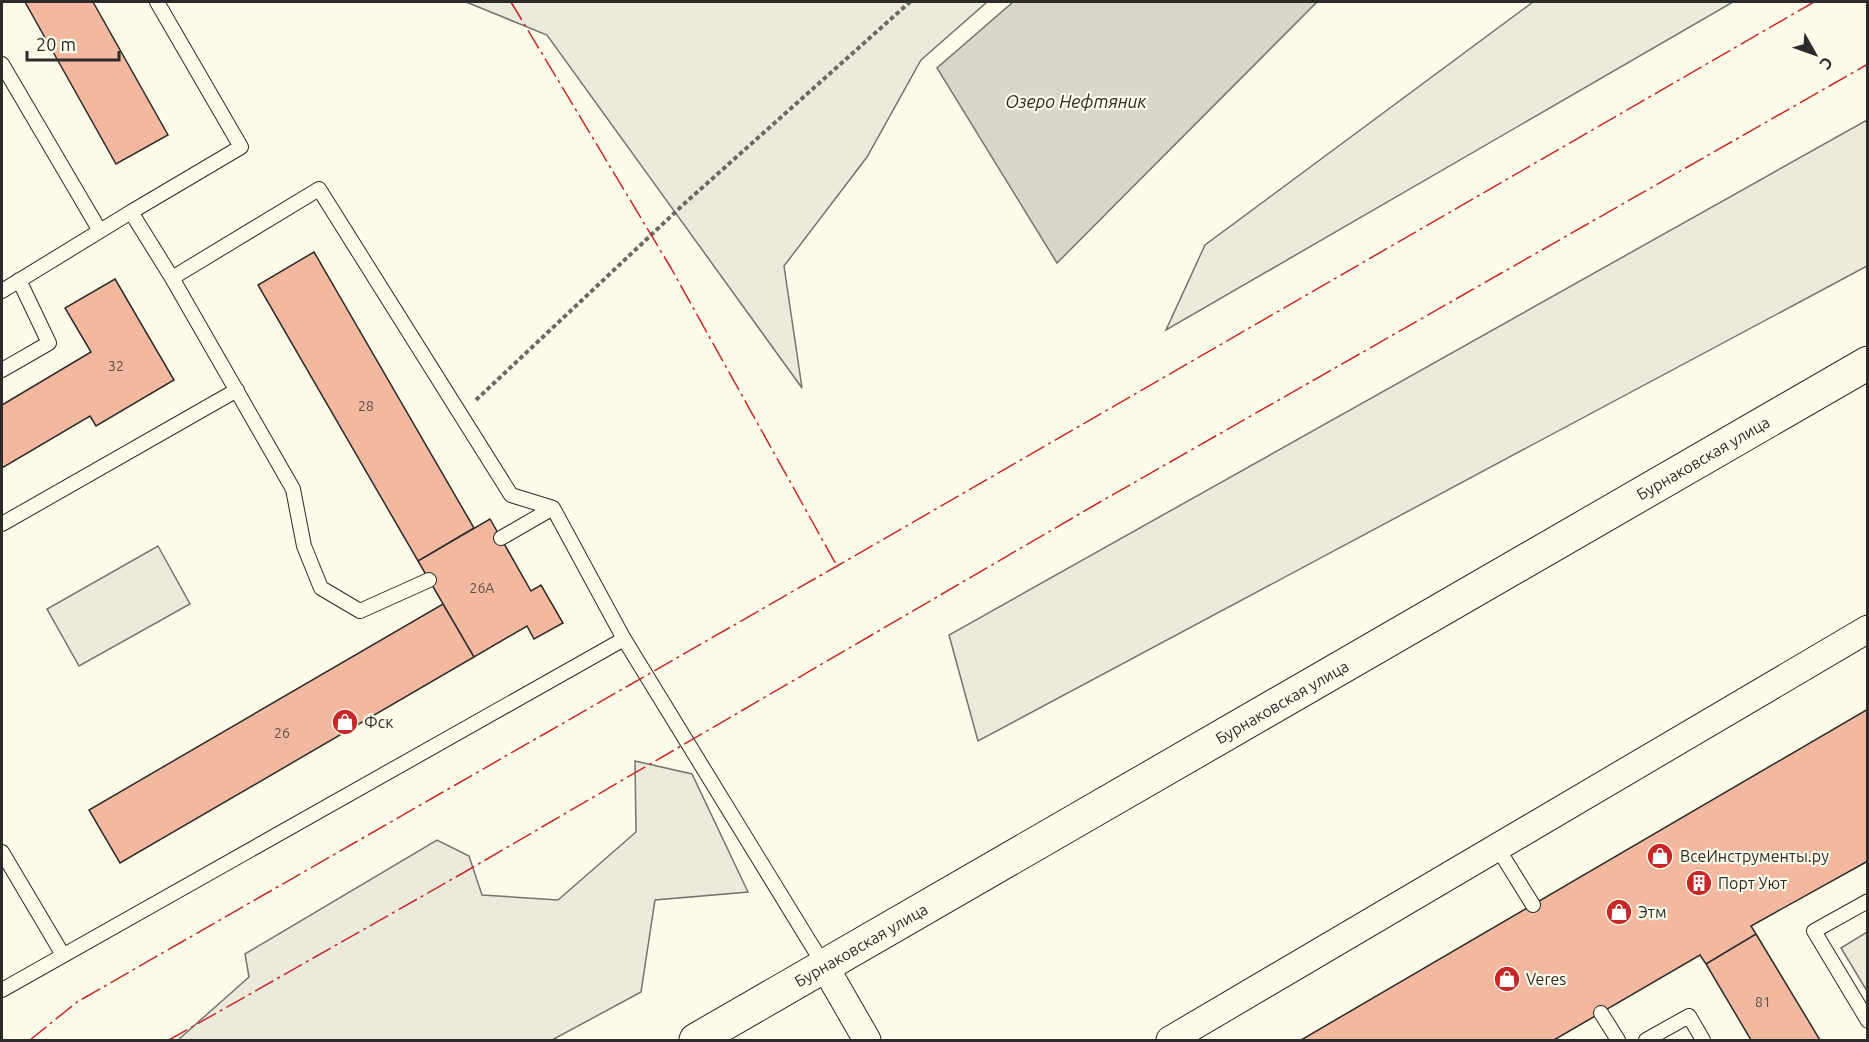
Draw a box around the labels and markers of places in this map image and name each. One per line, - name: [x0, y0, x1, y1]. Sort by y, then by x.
- shop icon: Фск: [330, 707, 360, 737]
- place label: Фск: [364, 713, 393, 731]
- shop icon: ВсеИнструменты.ру: [1645, 841, 1675, 871]
- place label: ВсеИнструменты.ру: [1680, 847, 1829, 865]
- building icon: Порт Уют: [1684, 868, 1714, 898]
- place label: Порт Уют: [1718, 874, 1787, 892]
- shop icon: Этм: [1604, 897, 1634, 927]
- place label: Этм: [1638, 903, 1667, 921]
- shop icon: Veres: [1492, 964, 1522, 994]
- place label: Veres: [1526, 970, 1566, 988]

